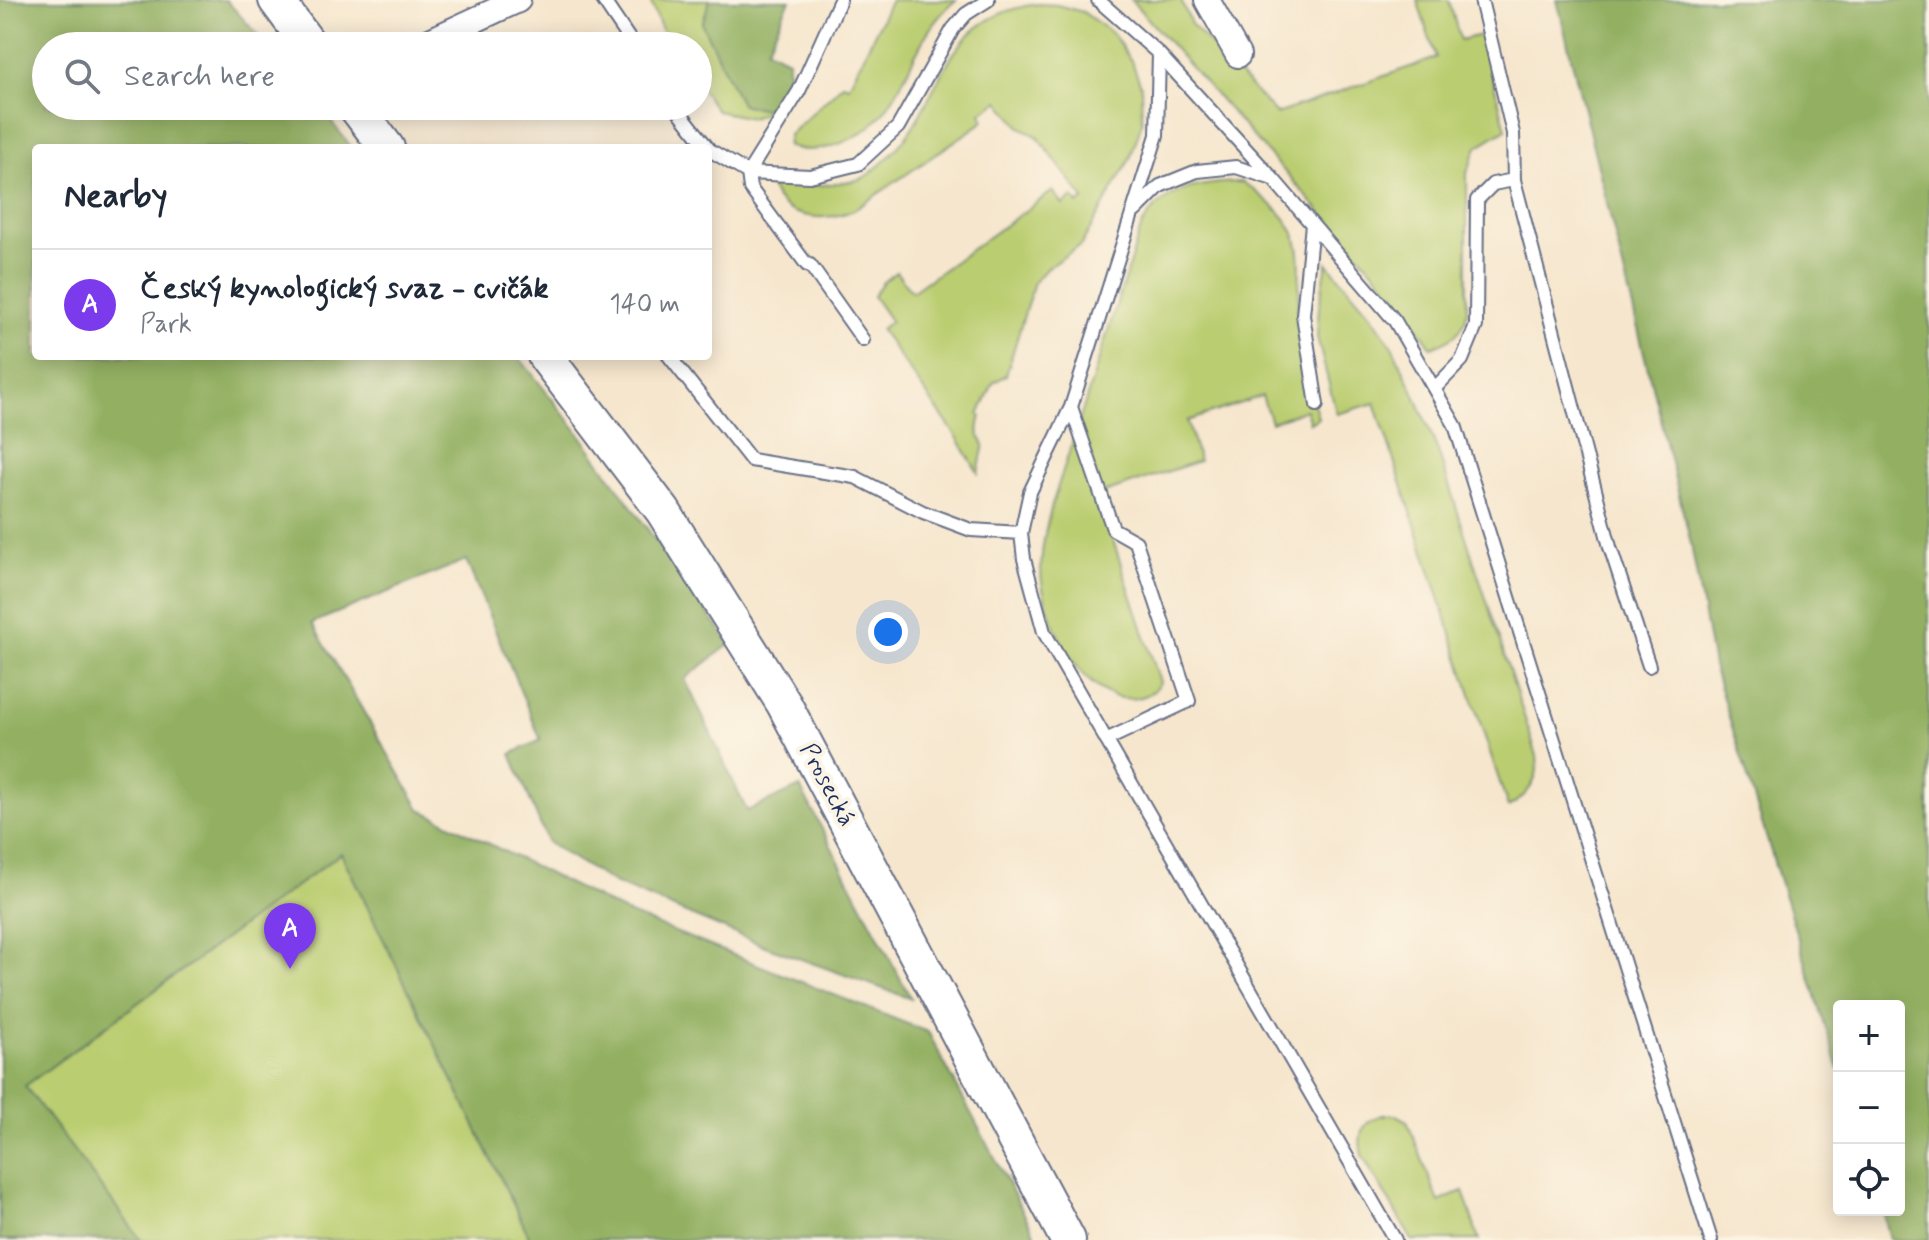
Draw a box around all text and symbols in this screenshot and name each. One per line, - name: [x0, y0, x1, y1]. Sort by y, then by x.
- search box: [32, 32, 712, 120]
- icon: search: [60, 54, 104, 98]
- text: Search here: [124, 57, 275, 96]
- text: Nearby: [64, 174, 168, 219]
- text: Český kynologický svaz - cvičák: [140, 269, 549, 308]
- text: A: [81, 288, 99, 322]
- text: 140 m: [609, 288, 680, 322]
- text: Park: [140, 308, 192, 342]
- your location: [868, 612, 908, 652]
- street label: Prosecká: [792, 738, 862, 832]
- pin: A: [264, 903, 316, 969]
- map controls: [1833, 1000, 1905, 1216]
- button: +: [1833, 1000, 1905, 1072]
- button: −: [1833, 1072, 1905, 1144]
- button: locate: [1833, 1144, 1905, 1216]

